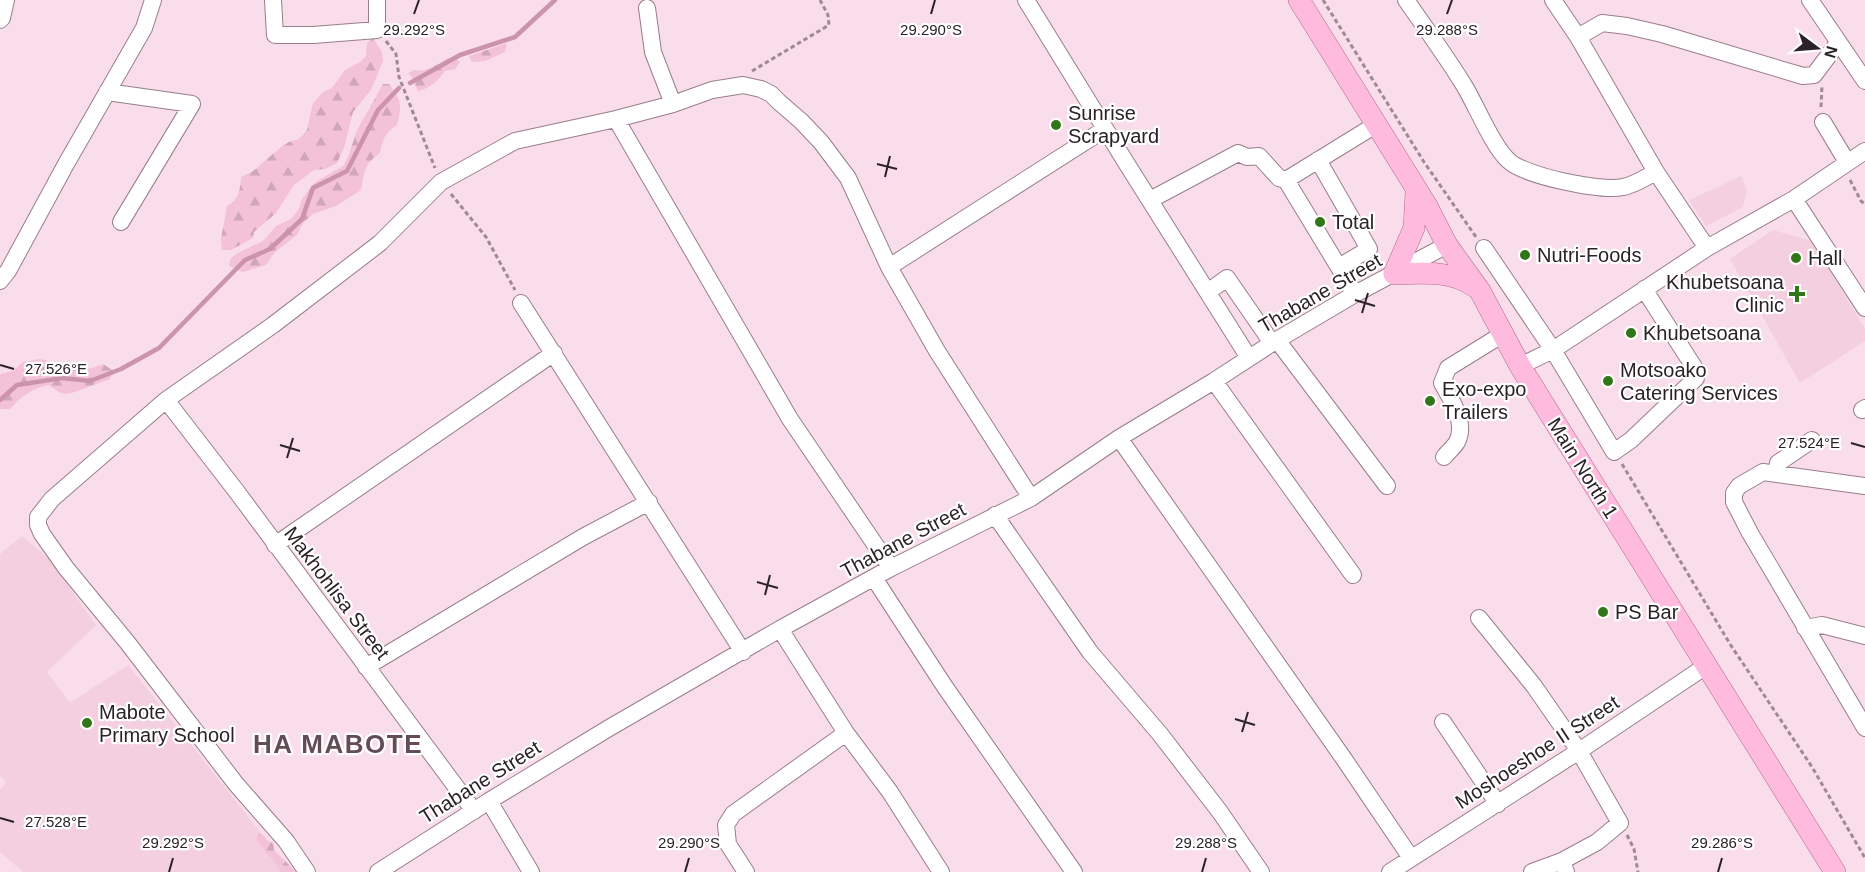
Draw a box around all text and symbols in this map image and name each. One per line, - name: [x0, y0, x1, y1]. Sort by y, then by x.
- north arrow: [1787, 18, 1847, 78]
- text: 29.292°S: [383, 21, 445, 38]
- text: 29.290°S: [900, 21, 962, 38]
- text: 29.288°S: [1416, 21, 1478, 38]
- text: N: [1821, 44, 1841, 60]
- place label: Sunrise Scrapyard: [1068, 102, 1159, 147]
- marker: Sunrise Scrapyard: [1049, 118, 1063, 132]
- place label: Total: [1332, 211, 1374, 233]
- marker: Total: [1313, 215, 1327, 229]
- place label: Nutri-Foods: [1537, 244, 1641, 266]
- place label: Hall: [1808, 247, 1842, 269]
- marker: Nutri-Foods: [1518, 248, 1532, 262]
- street label: Thabane Street: [1255, 249, 1386, 337]
- marker: Hall: [1789, 251, 1803, 265]
- place label: Khubetsoana Clinic: [1666, 271, 1785, 316]
- marker: Khubetsoana Clinic: [1788, 285, 1806, 303]
- place label: Khubetsoana: [1643, 322, 1762, 344]
- marker: Khubetsoana: [1624, 326, 1638, 340]
- place label: Motsoako Catering Services: [1620, 359, 1778, 404]
- text: 27.526°E: [25, 360, 87, 377]
- marker: Motsoako Catering Services: [1601, 374, 1615, 388]
- place label: Exo-expo Trailers: [1442, 378, 1527, 423]
- marker: Exo-expo Trailers: [1423, 394, 1437, 408]
- street label: Main North 1: [1543, 414, 1623, 522]
- text: 27.524°E: [1778, 434, 1840, 451]
- street label: Thabane Street: [837, 498, 969, 582]
- street label: Makhohlisa Street: [280, 522, 394, 664]
- place label: PS Bar: [1615, 601, 1679, 623]
- marker: PS Bar: [1596, 605, 1610, 619]
- street label: Moshoeshoe II Street: [1451, 691, 1623, 813]
- place label: Mabote Primary School: [99, 701, 235, 746]
- marker: Mabote Primary School: [80, 716, 94, 730]
- district label: HA MABOTE: [253, 729, 423, 759]
- street label: Thabane Street: [416, 736, 545, 828]
- text: 27.528°E: [25, 813, 87, 830]
- text: 29.292°S: [142, 834, 204, 851]
- text: 29.290°S: [658, 834, 720, 851]
- text: 29.288°S: [1175, 834, 1237, 851]
- text: 29.286°S: [1691, 834, 1753, 851]

